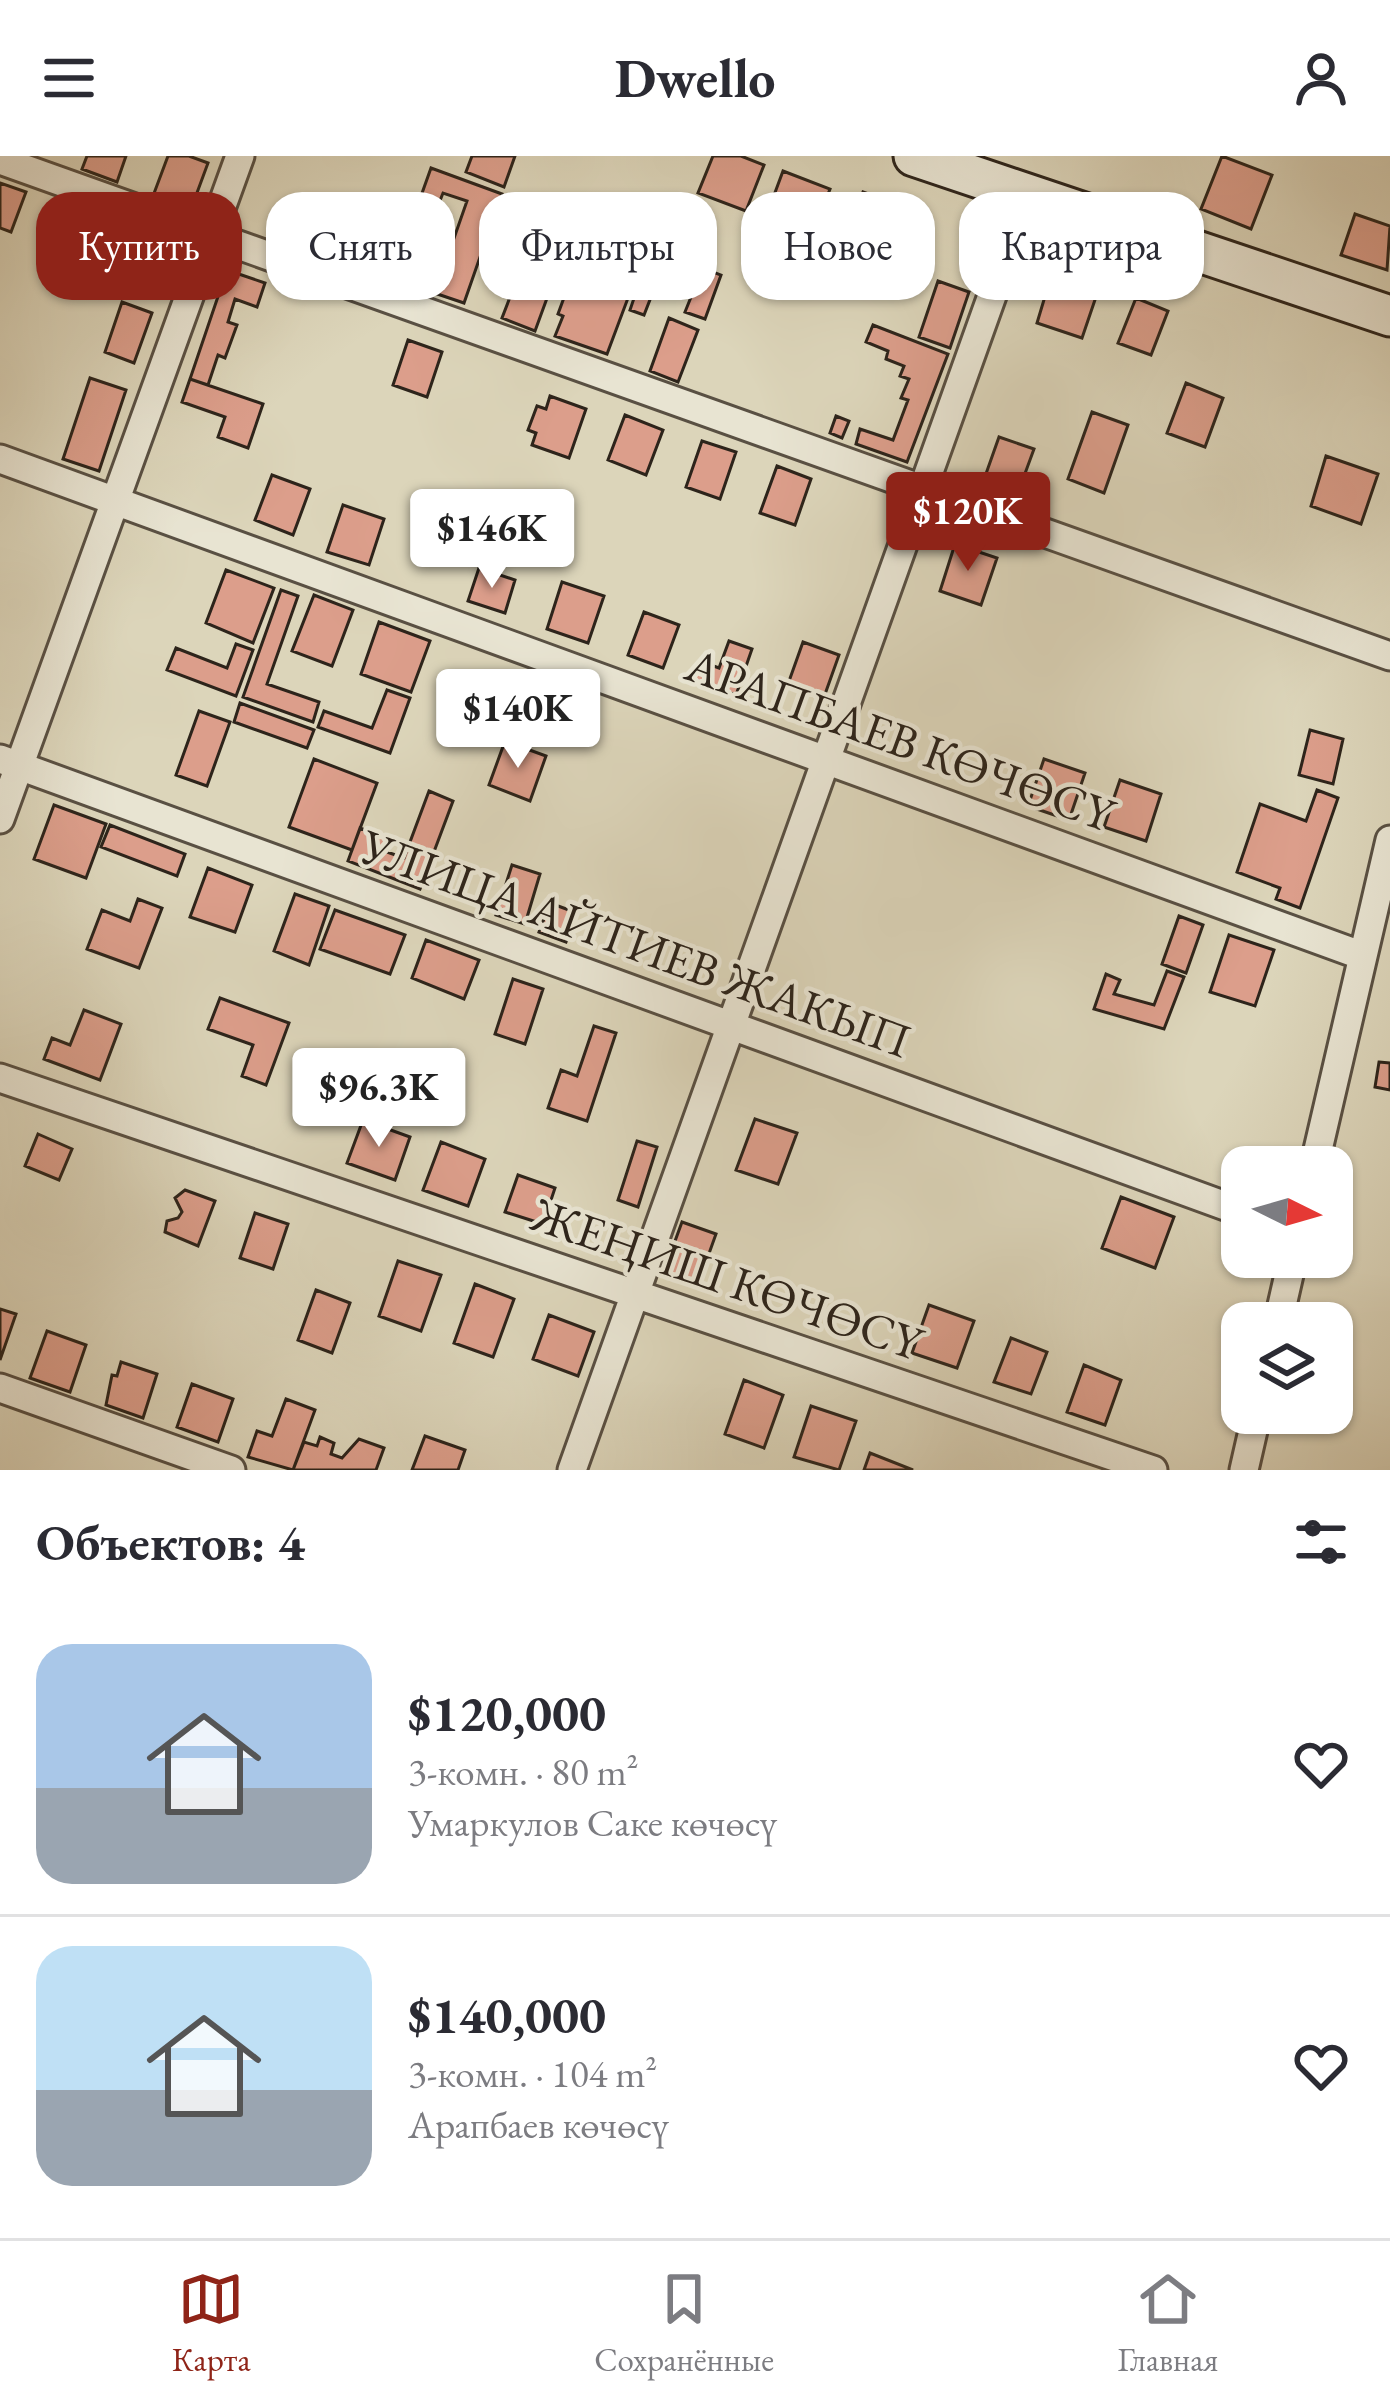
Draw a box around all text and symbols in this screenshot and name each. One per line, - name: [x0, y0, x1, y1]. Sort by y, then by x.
- text: Dwello: [615, 43, 775, 113]
- icon: menu: [36, 45, 102, 111]
- icon: person: [1288, 45, 1354, 111]
- chip: Купить: [36, 192, 242, 300]
- chip: Снять: [266, 192, 455, 300]
- chip: Фильтры: [479, 192, 717, 300]
- chip: Новое: [741, 192, 935, 300]
- chip: Квартира: [959, 192, 1204, 300]
- pin: $120K: [884, 472, 1052, 574]
- text: $120K: [913, 485, 1023, 536]
- pin: $146K: [408, 489, 576, 591]
- text: $146K: [437, 502, 547, 553]
- street label: АРАПБАЕВ КӨЧӨСҮ: [677, 633, 1124, 846]
- pin: $140K: [434, 669, 602, 771]
- text: $140K: [463, 682, 573, 733]
- street label: УЛИЦА АЙТИЕВ ЖАКЫП: [351, 814, 920, 1072]
- pin: $96.3K: [281, 1048, 477, 1150]
- text: $96.3K: [319, 1061, 439, 1112]
- north arrow: [1221, 1146, 1353, 1278]
- map controls: [1221, 1146, 1353, 1434]
- street label: ЖЕҢИШ КӨЧӨСҮ: [523, 1182, 932, 1374]
- button: layers: [1221, 1302, 1353, 1434]
- text: Объектов: 4: [36, 1509, 305, 1575]
- icon: filters: [1288, 1509, 1354, 1575]
- text: $120,000: [408, 1680, 606, 1746]
- icon: home: [132, 1692, 276, 1836]
- icon: heart: [1288, 1731, 1354, 1797]
- text: 3-комн. · 80 m²: [408, 1746, 639, 1797]
- text: Умаркулов Саке көчөсү: [408, 1797, 777, 1848]
- text: $140,000: [408, 1982, 606, 2048]
- icon: home: [132, 1994, 276, 2138]
- icon: heart: [1288, 2033, 1354, 2099]
- text: 3-комн. · 104 m²: [408, 2048, 657, 2099]
- text: Арапбаев көчөсү: [408, 2099, 669, 2150]
- tab: Карта: [172, 2266, 251, 2381]
- tab: Сохранённые: [594, 2266, 774, 2381]
- tab: Главная: [1118, 2266, 1218, 2381]

